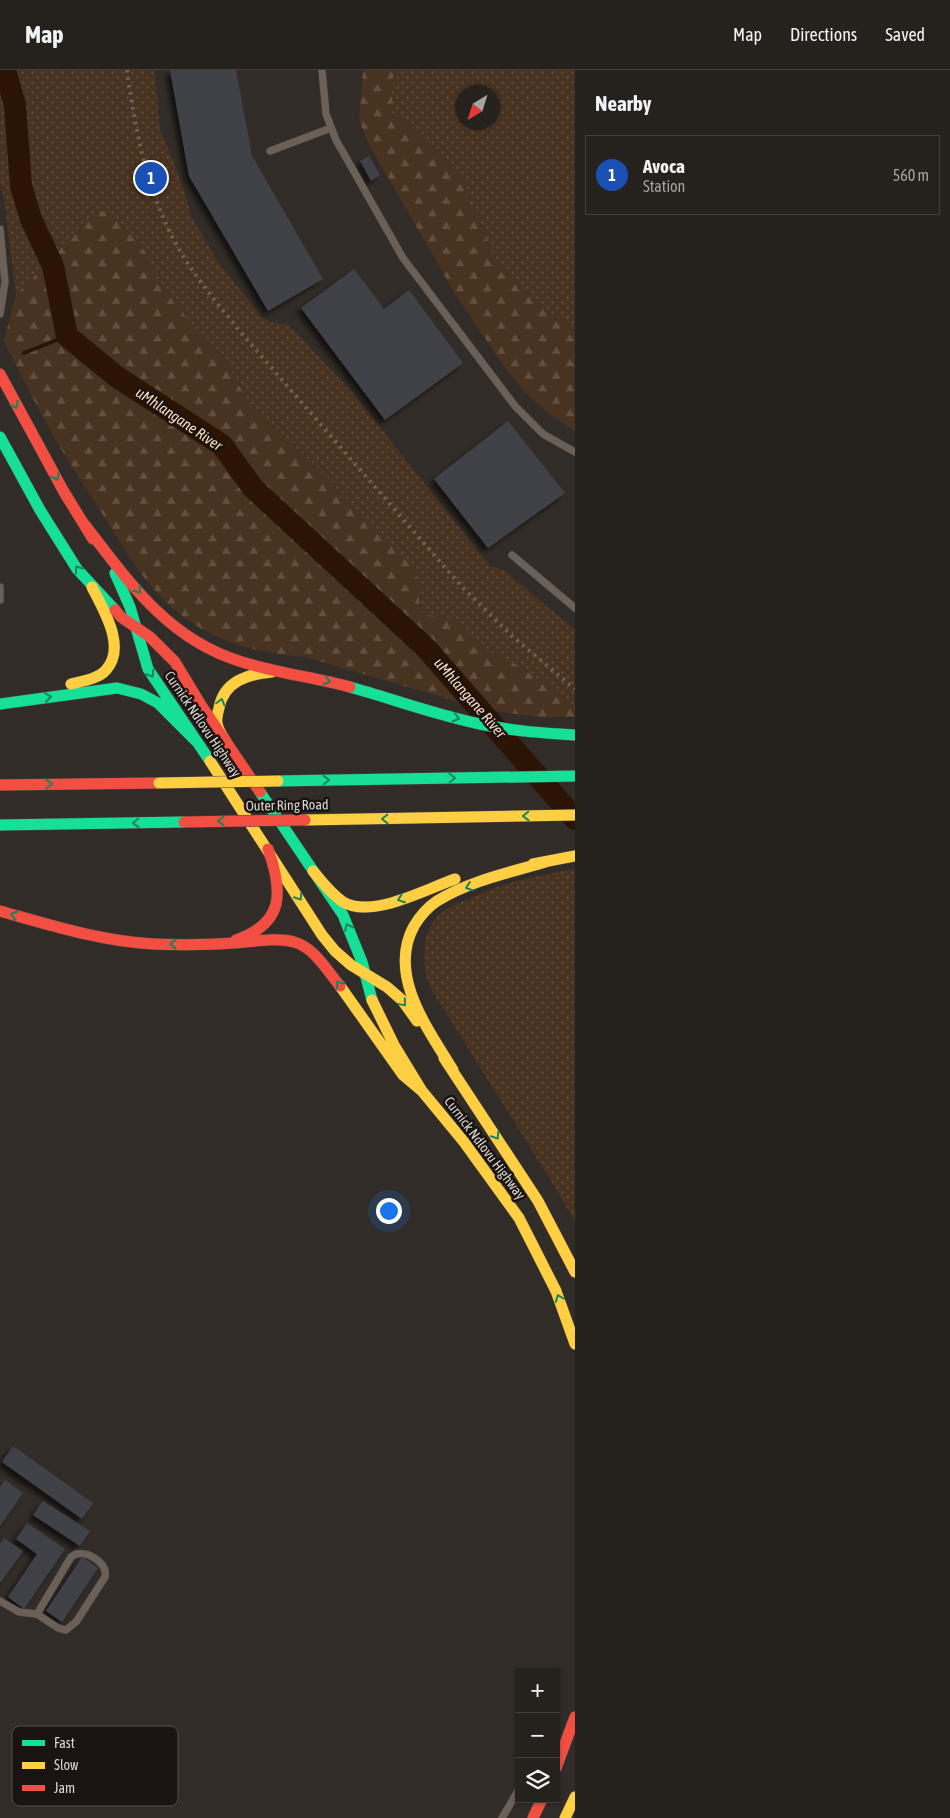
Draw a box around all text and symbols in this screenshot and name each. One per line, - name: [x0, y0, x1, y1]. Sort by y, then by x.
- text: Map: [25, 21, 64, 48]
- text: Map: [733, 24, 762, 45]
- text: Directions: [790, 24, 857, 45]
- text: Saved: [885, 24, 925, 45]
- north arrow: [455, 85, 500, 130]
- text: Nearby: [595, 91, 651, 115]
- text: Avoca: [643, 155, 685, 177]
- pin: 1: [135, 159, 167, 197]
- text: 1: [608, 166, 616, 184]
- text: 560 m: [893, 166, 929, 184]
- text: Station: [643, 177, 685, 195]
- water label: uMhlangane River: [133, 383, 226, 454]
- one-way arrow: [9, 399, 19, 408]
- one-way arrow: [49, 472, 59, 481]
- one-way arrow: [75, 565, 84, 575]
- one-way arrow: [132, 584, 140, 593]
- water label: uMhlangane River: [431, 654, 510, 742]
- street label: Curnick Ndlovu Highway: [162, 668, 245, 780]
- one-way arrow: [145, 669, 155, 678]
- one-way arrow: [323, 675, 332, 686]
- one-way arrow: [44, 693, 53, 703]
- one-way arrow: [215, 698, 225, 707]
- one-way arrow: [451, 713, 459, 723]
- one-way arrow: [448, 773, 456, 783]
- one-way arrow: [323, 775, 331, 785]
- one-way arrow: [45, 779, 53, 789]
- street label: Outer Ring Road: [245, 796, 329, 814]
- one-way arrow: [522, 811, 530, 821]
- one-way arrow: [381, 814, 388, 824]
- one-way arrow: [217, 816, 224, 826]
- one-way arrow: [131, 818, 139, 828]
- one-way arrow: [466, 881, 474, 891]
- one-way arrow: [292, 892, 302, 901]
- one-way arrow: [397, 893, 406, 903]
- one-way arrow: [9, 910, 18, 921]
- one-way arrow: [344, 923, 355, 932]
- one-way arrow: [168, 939, 176, 949]
- one-way arrow: [336, 980, 345, 990]
- one-way arrow: [397, 997, 406, 1006]
- street label: Curnick Ndlovu Highway: [441, 1093, 529, 1203]
- one-way arrow: [490, 1130, 499, 1139]
- your location: [376, 1198, 402, 1224]
- one-way arrow: [555, 1295, 565, 1303]
- map controls: [515, 1668, 560, 1803]
- button: +: [515, 1668, 560, 1713]
- button: −: [515, 1713, 560, 1758]
- legend: [12, 1726, 178, 1806]
- text: Fast: [54, 1735, 75, 1751]
- text: Slow: [54, 1757, 79, 1773]
- button: layers: [515, 1758, 560, 1803]
- text: Jam: [54, 1780, 75, 1796]

